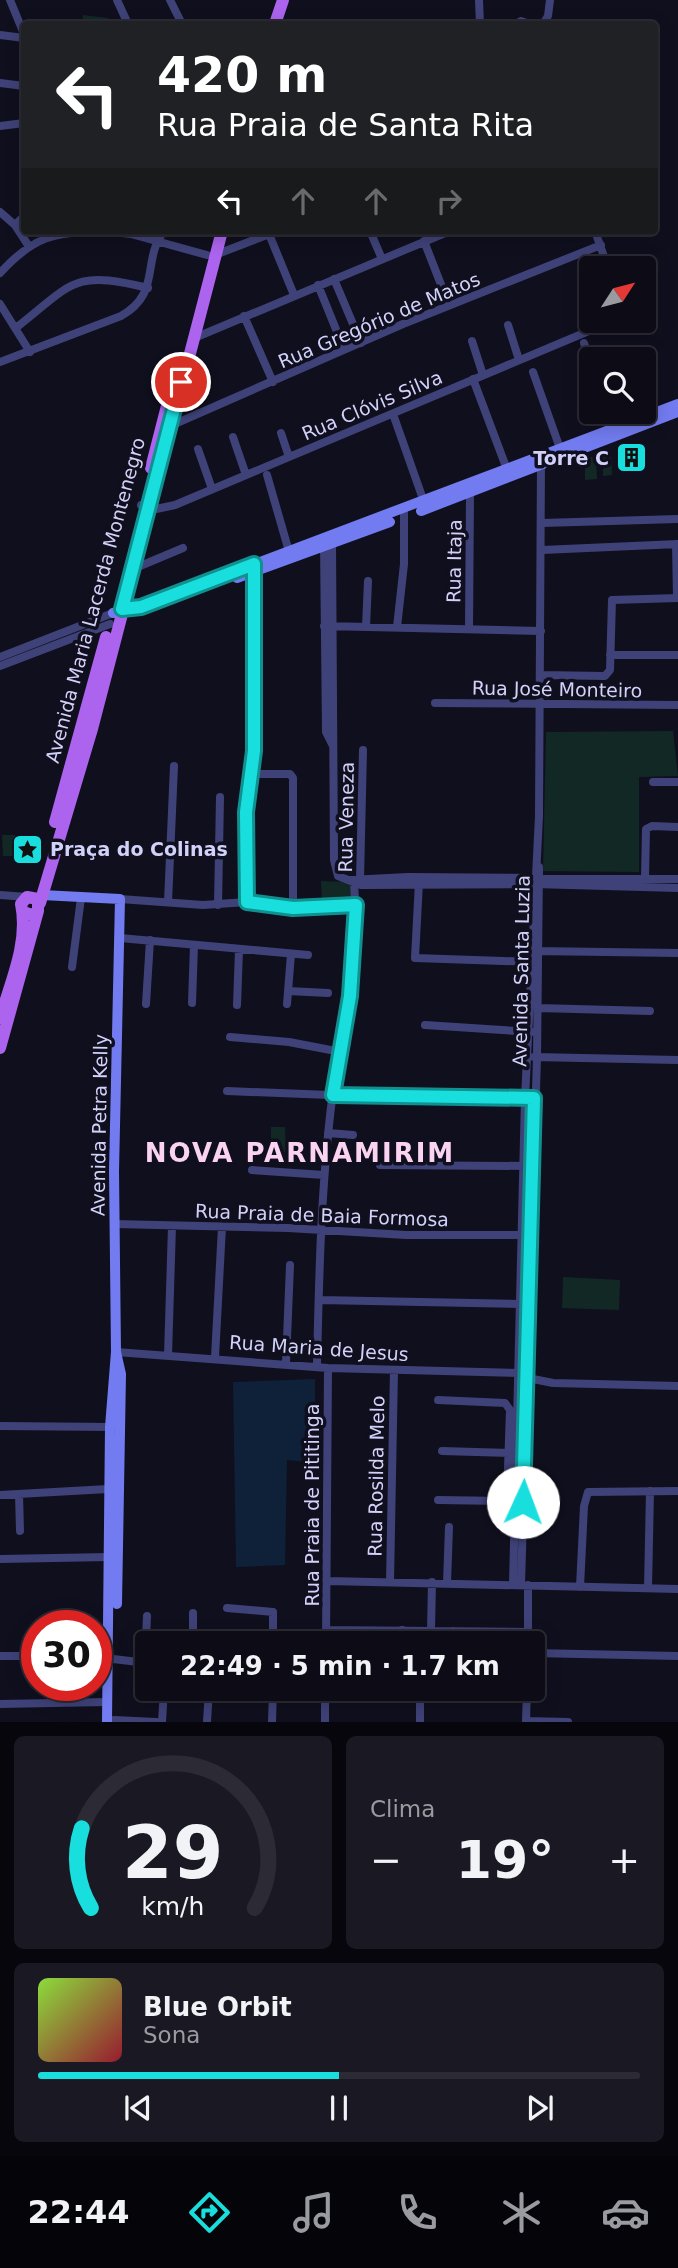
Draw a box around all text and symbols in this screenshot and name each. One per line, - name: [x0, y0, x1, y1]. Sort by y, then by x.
- text: 420 m: [157, 47, 327, 104]
- icon: left: [42, 49, 133, 140]
- text: Rua Praia de Santa Rita: [157, 106, 534, 144]
- icon: left: [211, 182, 249, 220]
- icon: ahead: [284, 182, 322, 220]
- icon: ahead: [357, 182, 395, 220]
- icon: right: [430, 182, 468, 220]
- north arrow: [579, 256, 656, 332]
- map controls: [579, 256, 656, 424]
- street label: Rua Gregório de Matos: [275, 267, 483, 373]
- button: search: [579, 347, 656, 424]
- pin: [151, 352, 211, 412]
- icon: arrive: [162, 363, 200, 401]
- street label: Rua Clóvis Silva: [299, 366, 445, 444]
- street label: Avenida Maria Lacerda Montenegro: [41, 435, 149, 765]
- building icon: Torre C: [615, 441, 649, 475]
- place label: Torre C: [533, 447, 609, 469]
- street label: Rua Itaja: [442, 519, 466, 603]
- street label: Rua José Monteiro: [472, 677, 642, 701]
- street label: Rua Veneza: [334, 761, 358, 873]
- place icon: Praça do Colinas: [10, 832, 44, 866]
- place label: Praça do Colinas: [50, 838, 228, 860]
- street label: Avenida Santa Luzia: [508, 875, 534, 1067]
- street label: Avenida Petra Kelly: [86, 1034, 112, 1216]
- district label: NOVA PARNAMIRIM: [145, 1138, 455, 1168]
- street label: Rua Praia de Baia Formosa: [195, 1200, 449, 1230]
- street label: Rua Maria de Jesus: [229, 1331, 409, 1365]
- street label: Rua Rosilda Melo: [364, 1395, 388, 1557]
- street label: Rua Praia de Pititinga: [301, 1404, 323, 1606]
- position arrow: [486, 1465, 560, 1539]
- speed limit sign: 30: [21, 1610, 112, 1701]
- text: 22:49 · 5 min · 1.7 km: [180, 1651, 500, 1681]
- text: Clima: [370, 1796, 435, 1822]
- text: 29: [122, 1811, 224, 1896]
- text: 19°: [456, 1830, 554, 1890]
- text: −: [370, 1838, 402, 1882]
- text: +: [608, 1838, 640, 1882]
- text: km/h: [141, 1892, 205, 1921]
- text: Blue Orbit: [143, 1992, 292, 2022]
- text: Sona: [143, 2022, 200, 2048]
- icon: previous: [119, 2089, 157, 2127]
- icon: pause: [320, 2089, 358, 2127]
- icon: next: [521, 2089, 559, 2127]
- icon: directions: [185, 2188, 234, 2237]
- icon: music: [289, 2188, 338, 2237]
- icon: phone: [393, 2188, 442, 2237]
- icon: climate: [497, 2188, 546, 2237]
- icon: car: [601, 2188, 650, 2237]
- text: 22:44: [28, 2193, 129, 2231]

